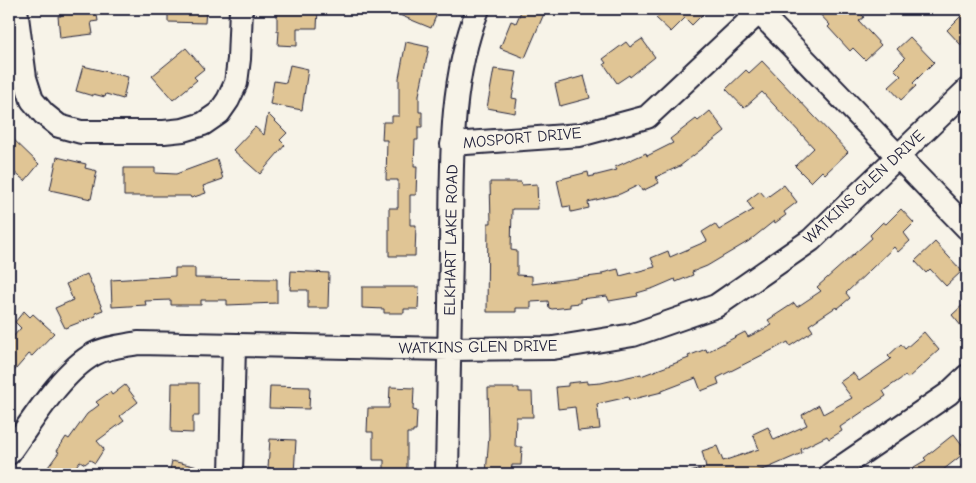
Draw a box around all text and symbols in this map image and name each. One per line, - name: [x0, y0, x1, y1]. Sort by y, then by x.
- street label: MOSPORT DRIVE: [462, 124, 582, 152]
- street label: WATKINS GLEN DRIVE: [800, 126, 928, 248]
- street label: ELKHART LAKE ROAD: [441, 164, 461, 316]
- street label: WATKINS GLEN DRIVE: [399, 337, 558, 357]

